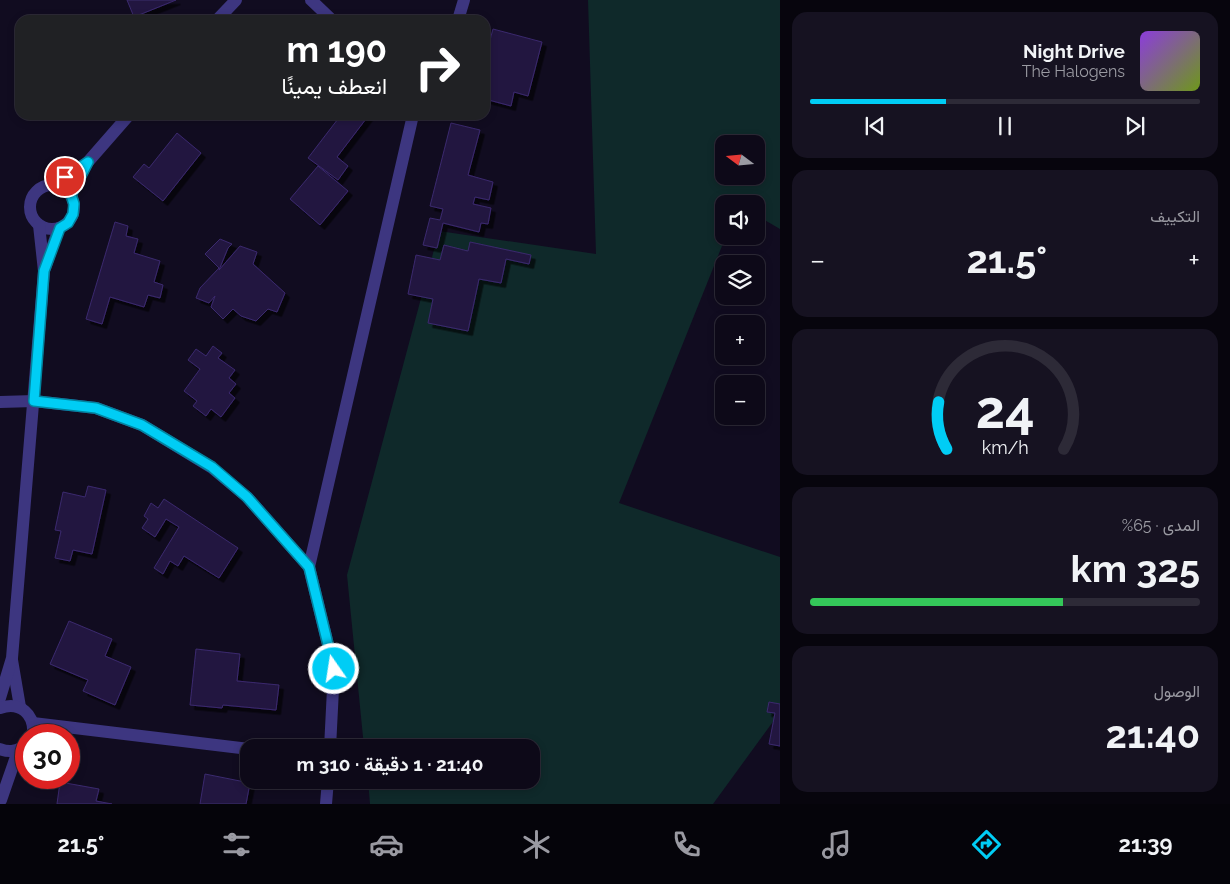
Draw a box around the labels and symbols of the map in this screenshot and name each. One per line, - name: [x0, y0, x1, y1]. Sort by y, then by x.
- north arrow: [715, 135, 765, 185]
- pin: [44, 156, 86, 198]
- position arrow: [307, 642, 359, 694]
- speed limit sign: 30: [15, 724, 80, 789]

